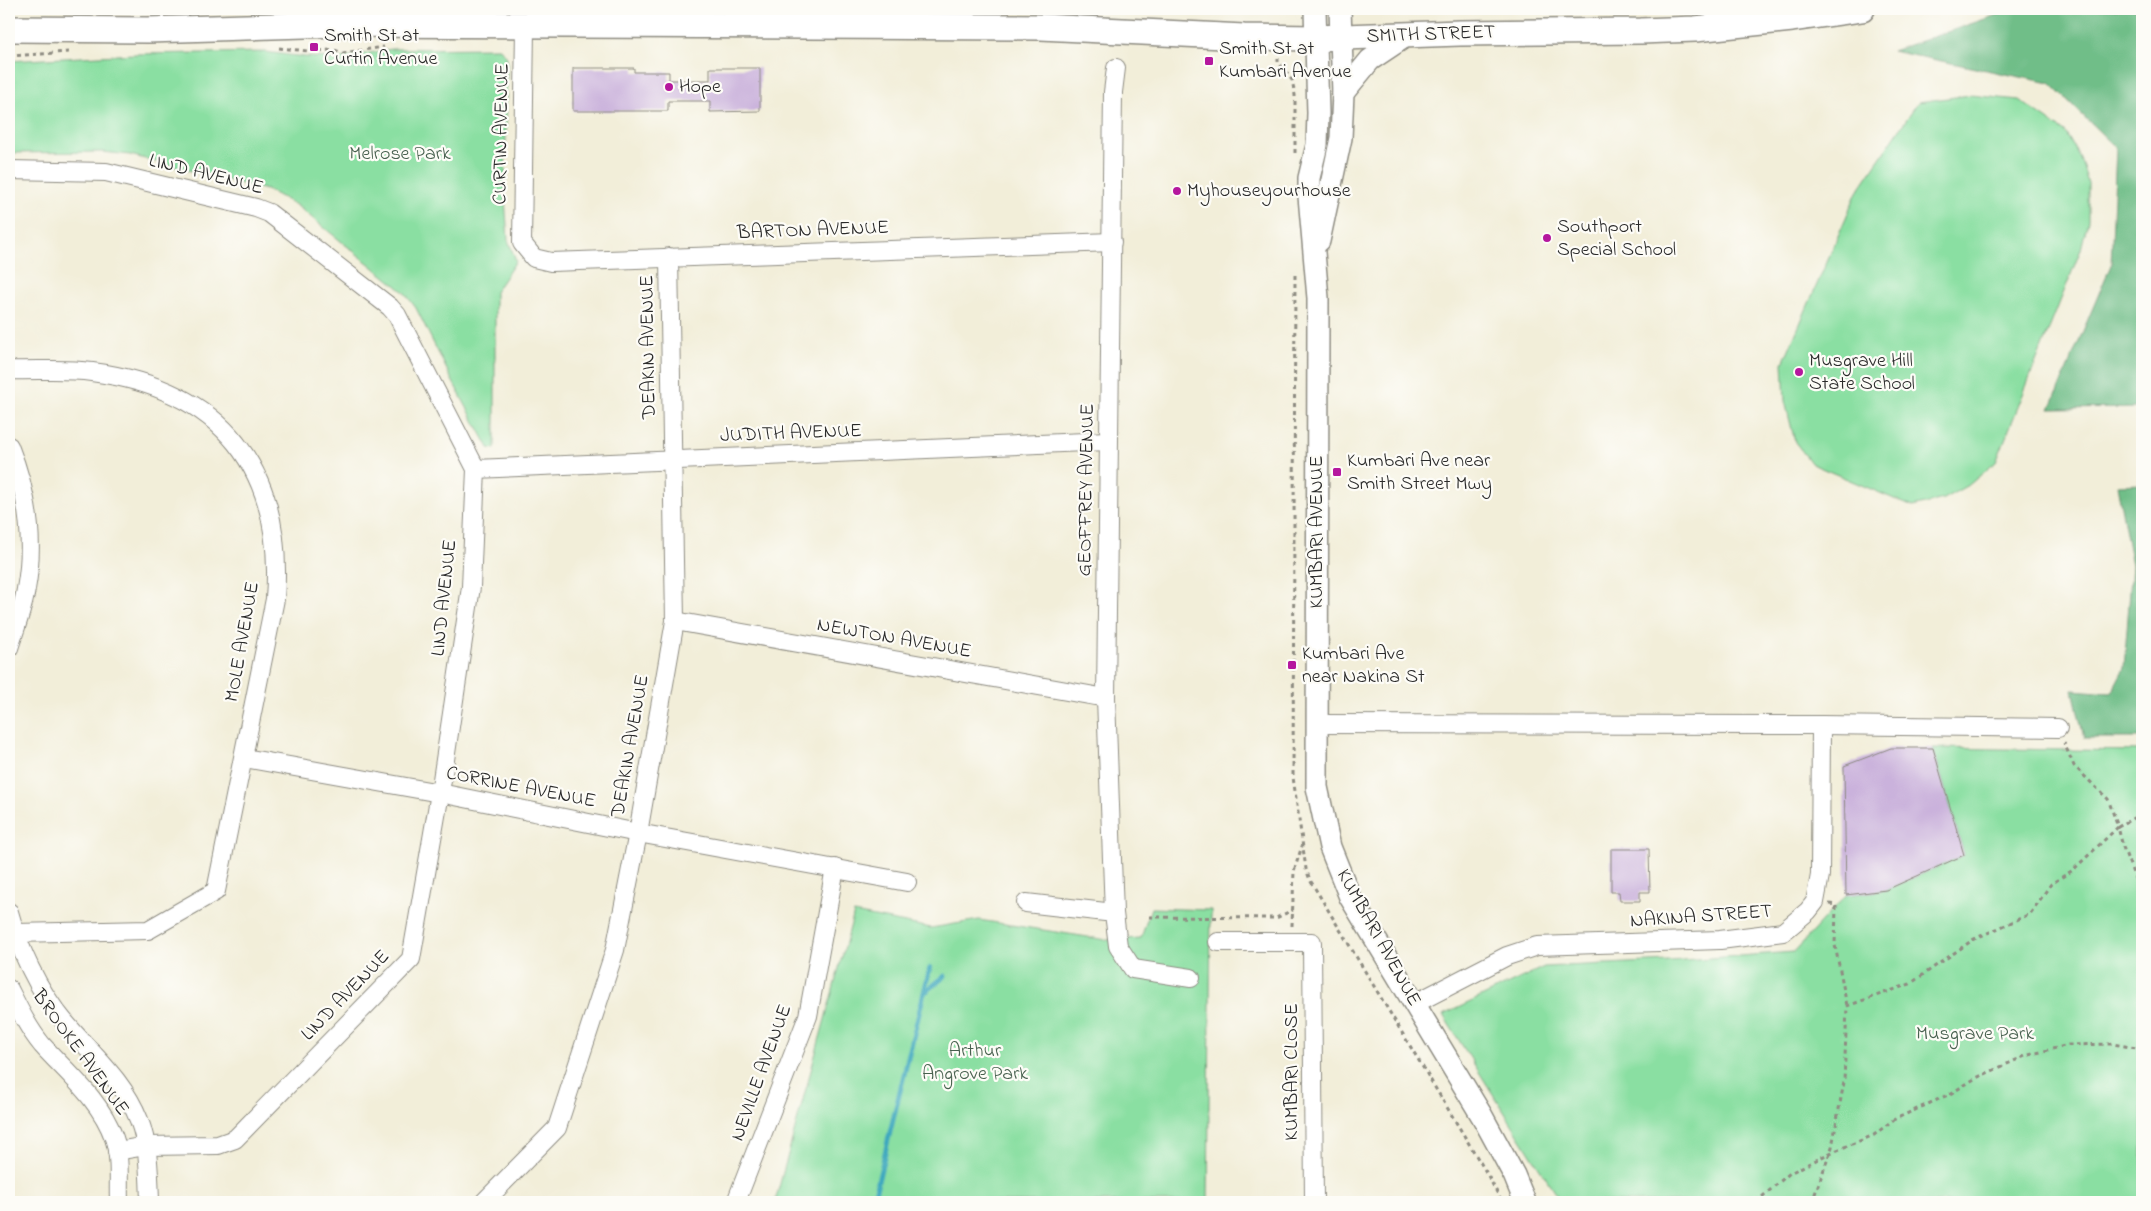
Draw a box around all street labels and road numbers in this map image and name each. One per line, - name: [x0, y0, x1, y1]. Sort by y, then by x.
- street label: SMITH STREET: [1366, 18, 1496, 52]
- street label: CURTIN AVENUE: [486, 63, 518, 205]
- street label: LIND AVENUE: [146, 147, 266, 203]
- street label: BARTON AVENUE: [736, 214, 889, 248]
- street label: DEAKIN AVENUE: [633, 275, 665, 420]
- street label: GEOFFREY AVENUE: [1071, 403, 1103, 577]
- street label: JUDITH AVENUE: [720, 417, 862, 451]
- street label: KUMBARI AVENUE: [1303, 455, 1332, 609]
- street label: LIND AVENUE: [424, 538, 466, 658]
- street label: MOLE AVENUE: [218, 579, 268, 705]
- street label: NEWTON AVENUE: [815, 611, 973, 667]
- street label: DEAKIN AVENUE: [604, 673, 658, 820]
- street label: CORRINE AVENUE: [444, 759, 598, 817]
- street label: KUMBARI AVENUE: [1328, 864, 1428, 1012]
- street label: NAKINA STREET: [1629, 898, 1773, 936]
- street label: LIND AVENUE: [295, 944, 397, 1048]
- street label: BROOKE AVENUE: [24, 983, 136, 1122]
- street label: NEVILLE AVENUE: [724, 1001, 800, 1145]
- street label: KUMBARI CLOSE: [1278, 1003, 1307, 1141]

